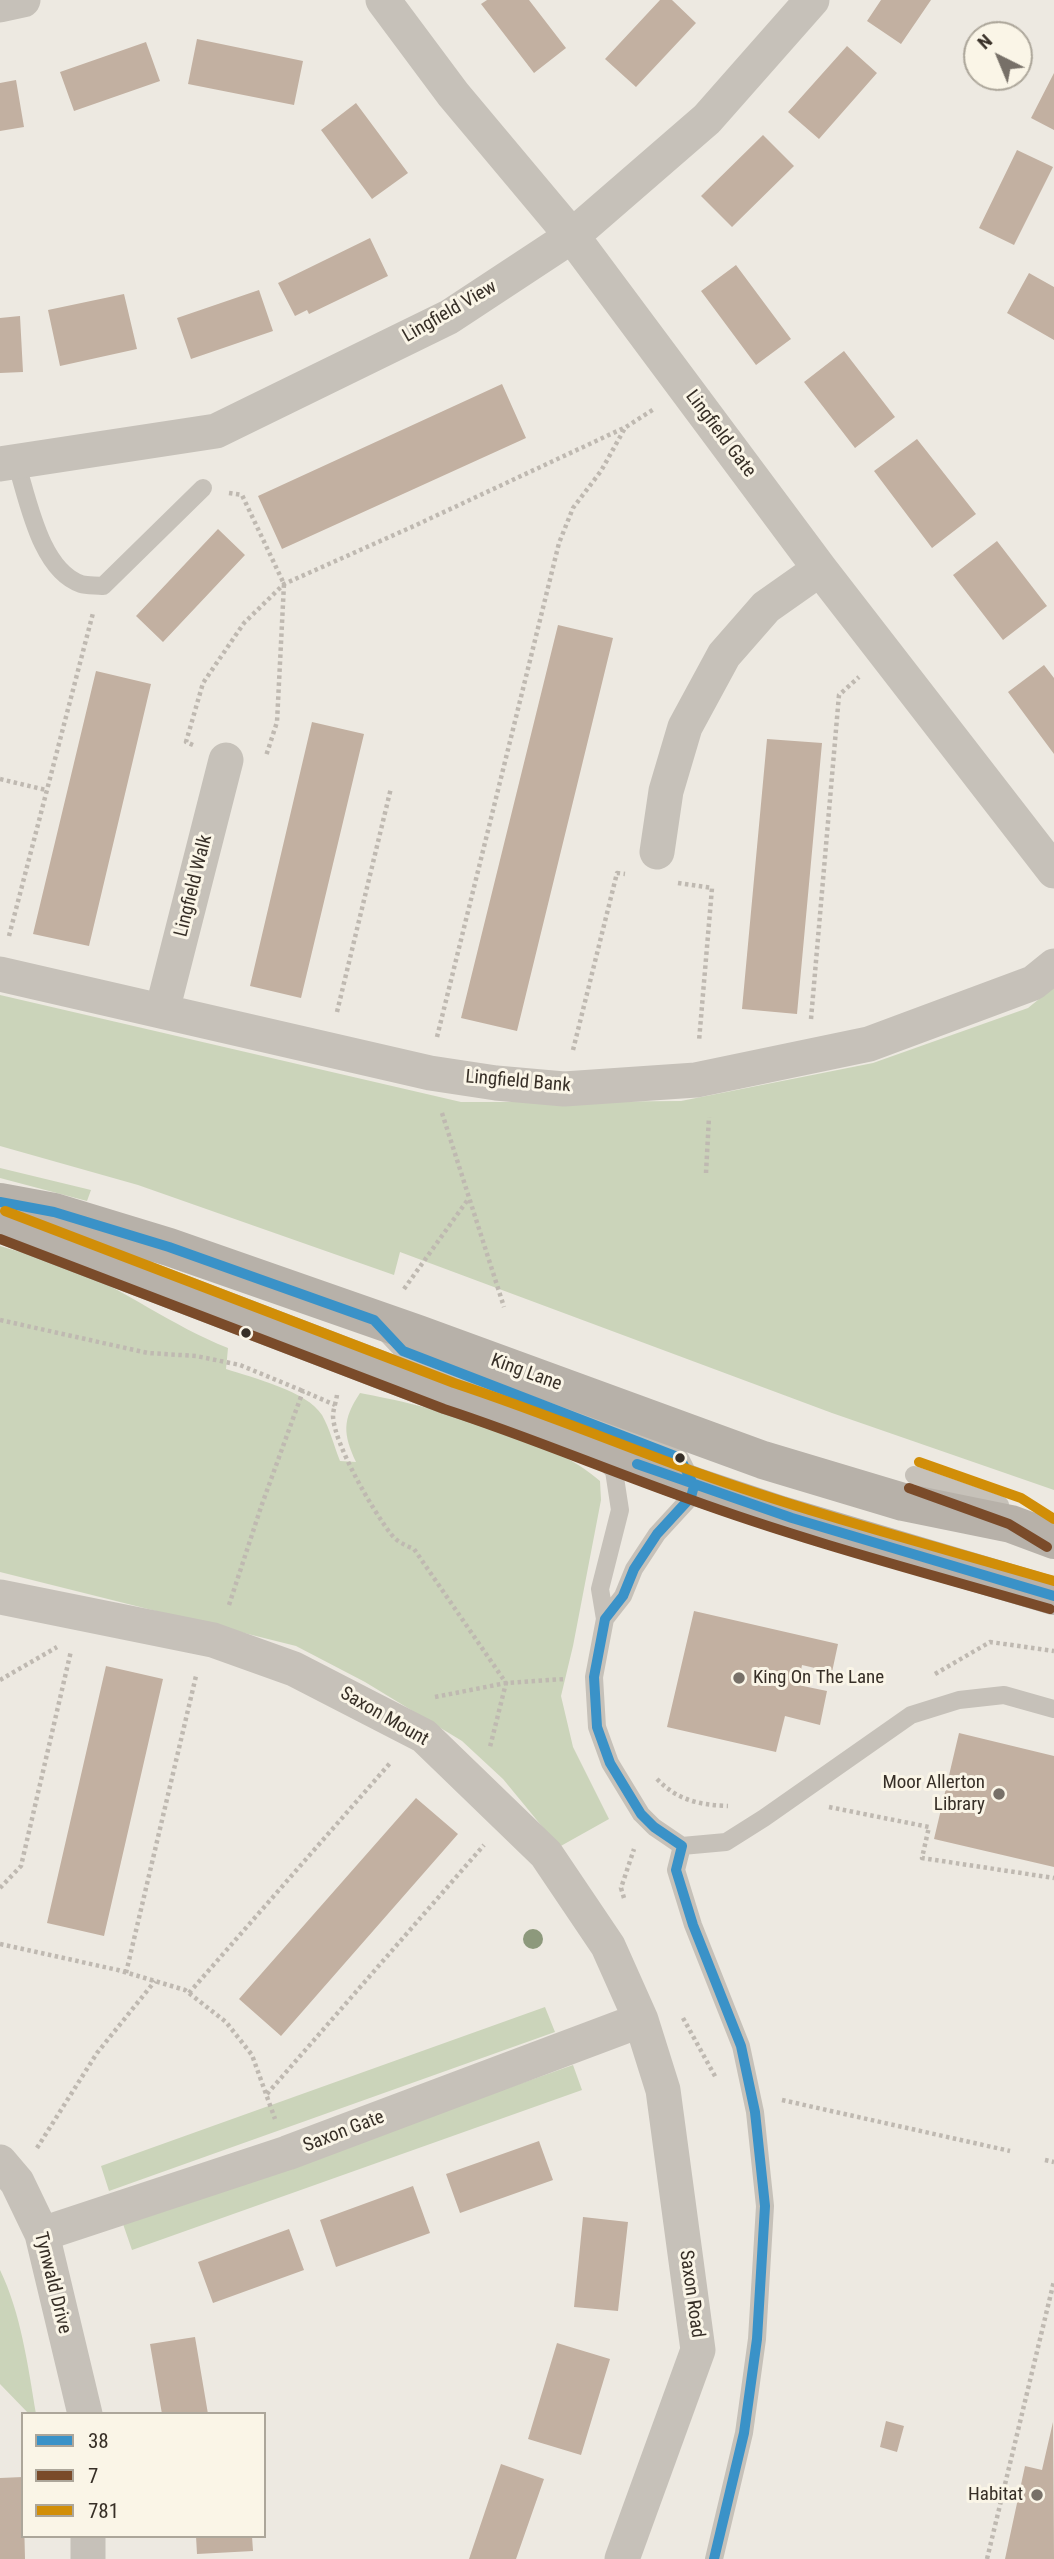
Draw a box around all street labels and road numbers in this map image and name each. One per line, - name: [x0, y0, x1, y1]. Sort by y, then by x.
- street label: Lingfield View: [399, 276, 501, 348]
- street label: Lingfield Gate: [680, 386, 760, 482]
- street label: Lingfield Walk: [170, 833, 218, 939]
- street label: Lingfield Bank: [464, 1066, 572, 1098]
- street label: King Lane: [487, 1350, 565, 1396]
- street label: Saxon Mount: [336, 1683, 432, 1751]
- street label: Saxon Gate: [300, 2106, 388, 2158]
- street label: Tynwald Drive: [28, 2230, 76, 2336]
- street label: Saxon Road: [674, 2249, 708, 2339]

